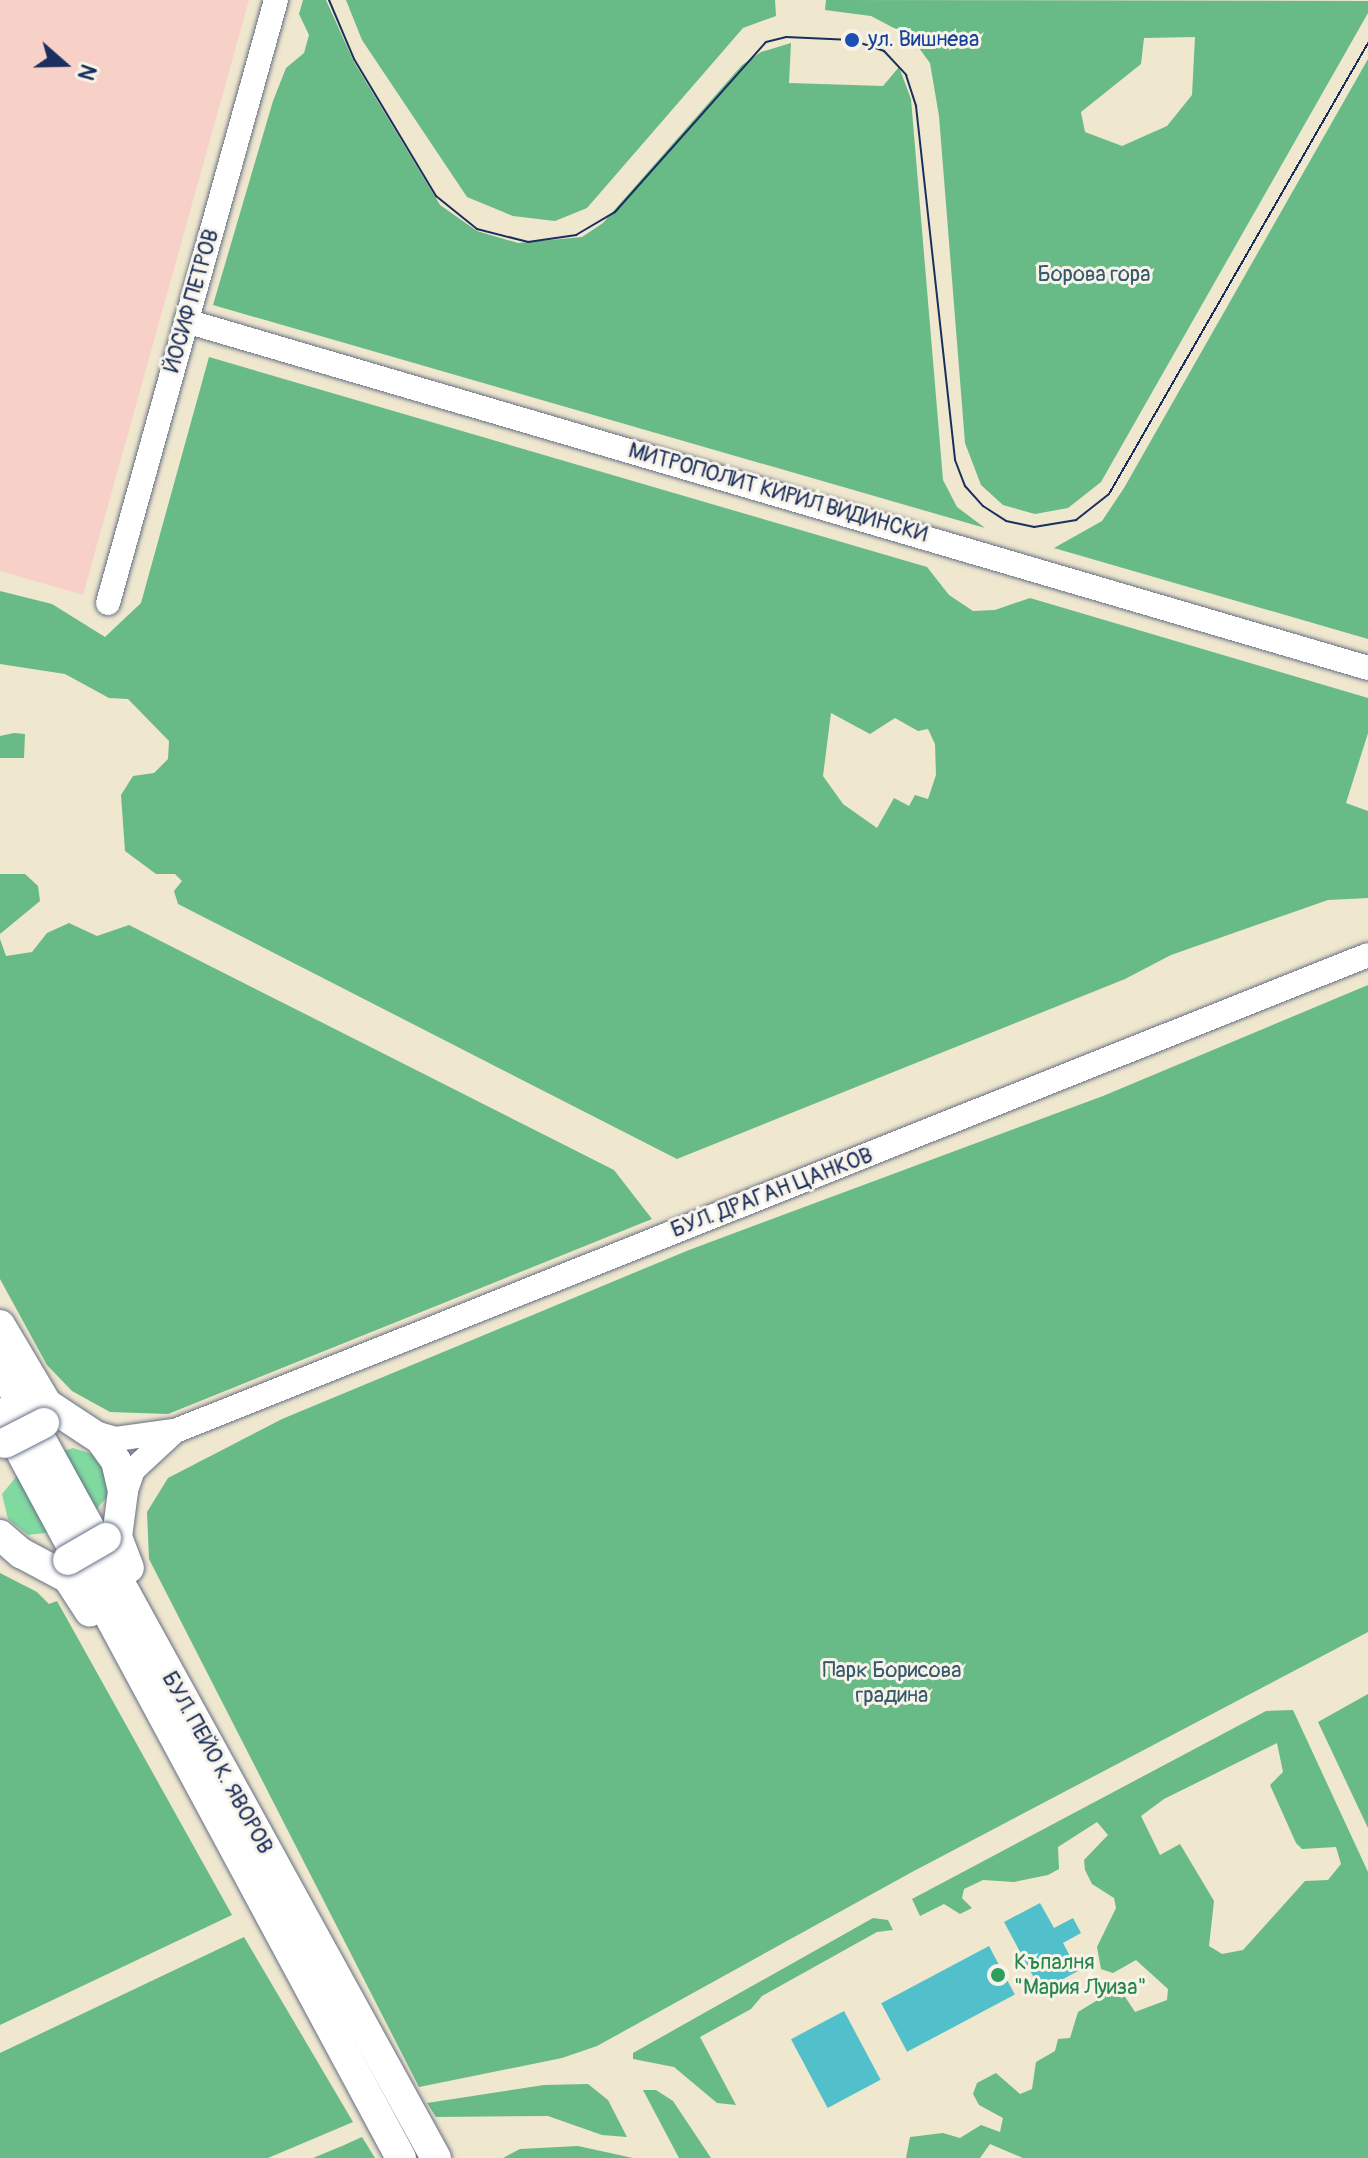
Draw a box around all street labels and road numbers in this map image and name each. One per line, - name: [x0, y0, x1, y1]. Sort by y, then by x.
- street label: ЙОСИФ ПЕТРОВ: [159, 226, 225, 376]
- street label: МИТРОПОЛИТ КИРИЛ ВИДИНСКИ: [625, 438, 931, 548]
- street label: БУЛ. ДРАГАН ЦАНКОВ: [667, 1142, 877, 1244]
- street label: БУЛ. ПЕЙО К. ЯВОРОВ: [156, 1667, 278, 1859]

